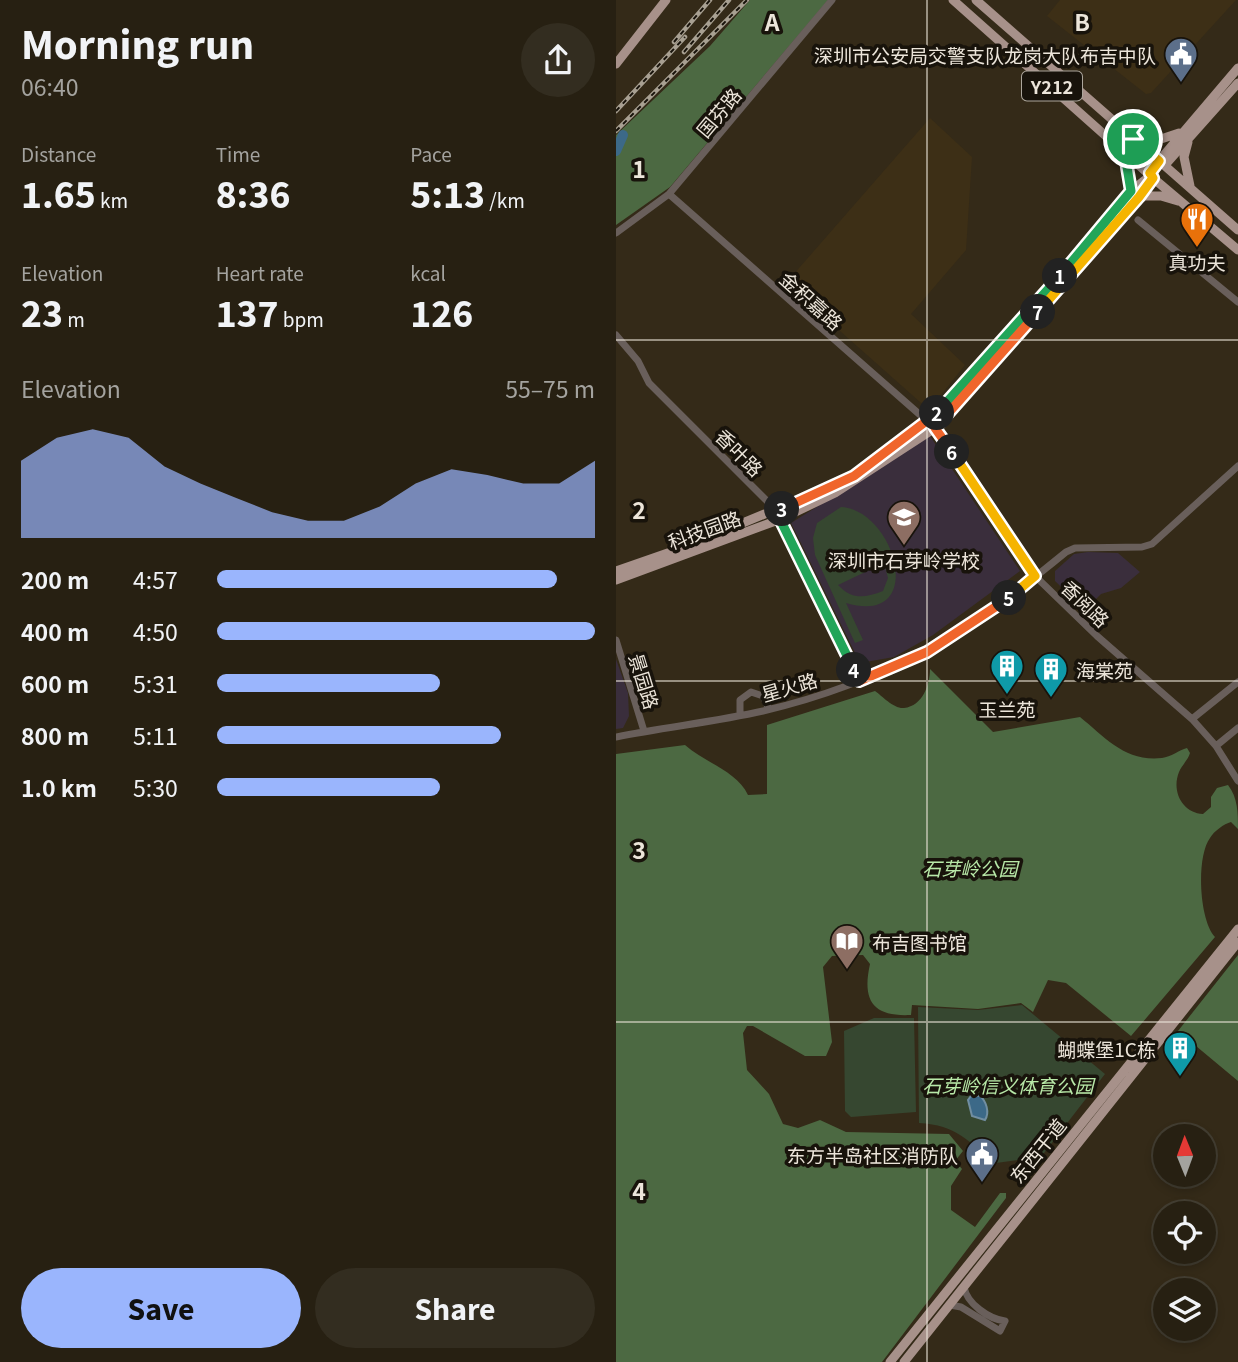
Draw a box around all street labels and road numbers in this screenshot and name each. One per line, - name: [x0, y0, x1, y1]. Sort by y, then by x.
- road number: Y212: [1022, 72, 1082, 100]
- street label: 国芬路: [689, 81, 747, 143]
- street label: 金积嘉路: [775, 265, 849, 335]
- street label: 香叶路: [710, 422, 770, 482]
- street label: 科技园路: [664, 503, 744, 555]
- street label: 香阅路: [1056, 573, 1116, 633]
- street label: 景园路: [624, 650, 666, 712]
- street label: 星火路: [758, 665, 820, 707]
- street label: 东西干道: [1003, 1112, 1071, 1188]

